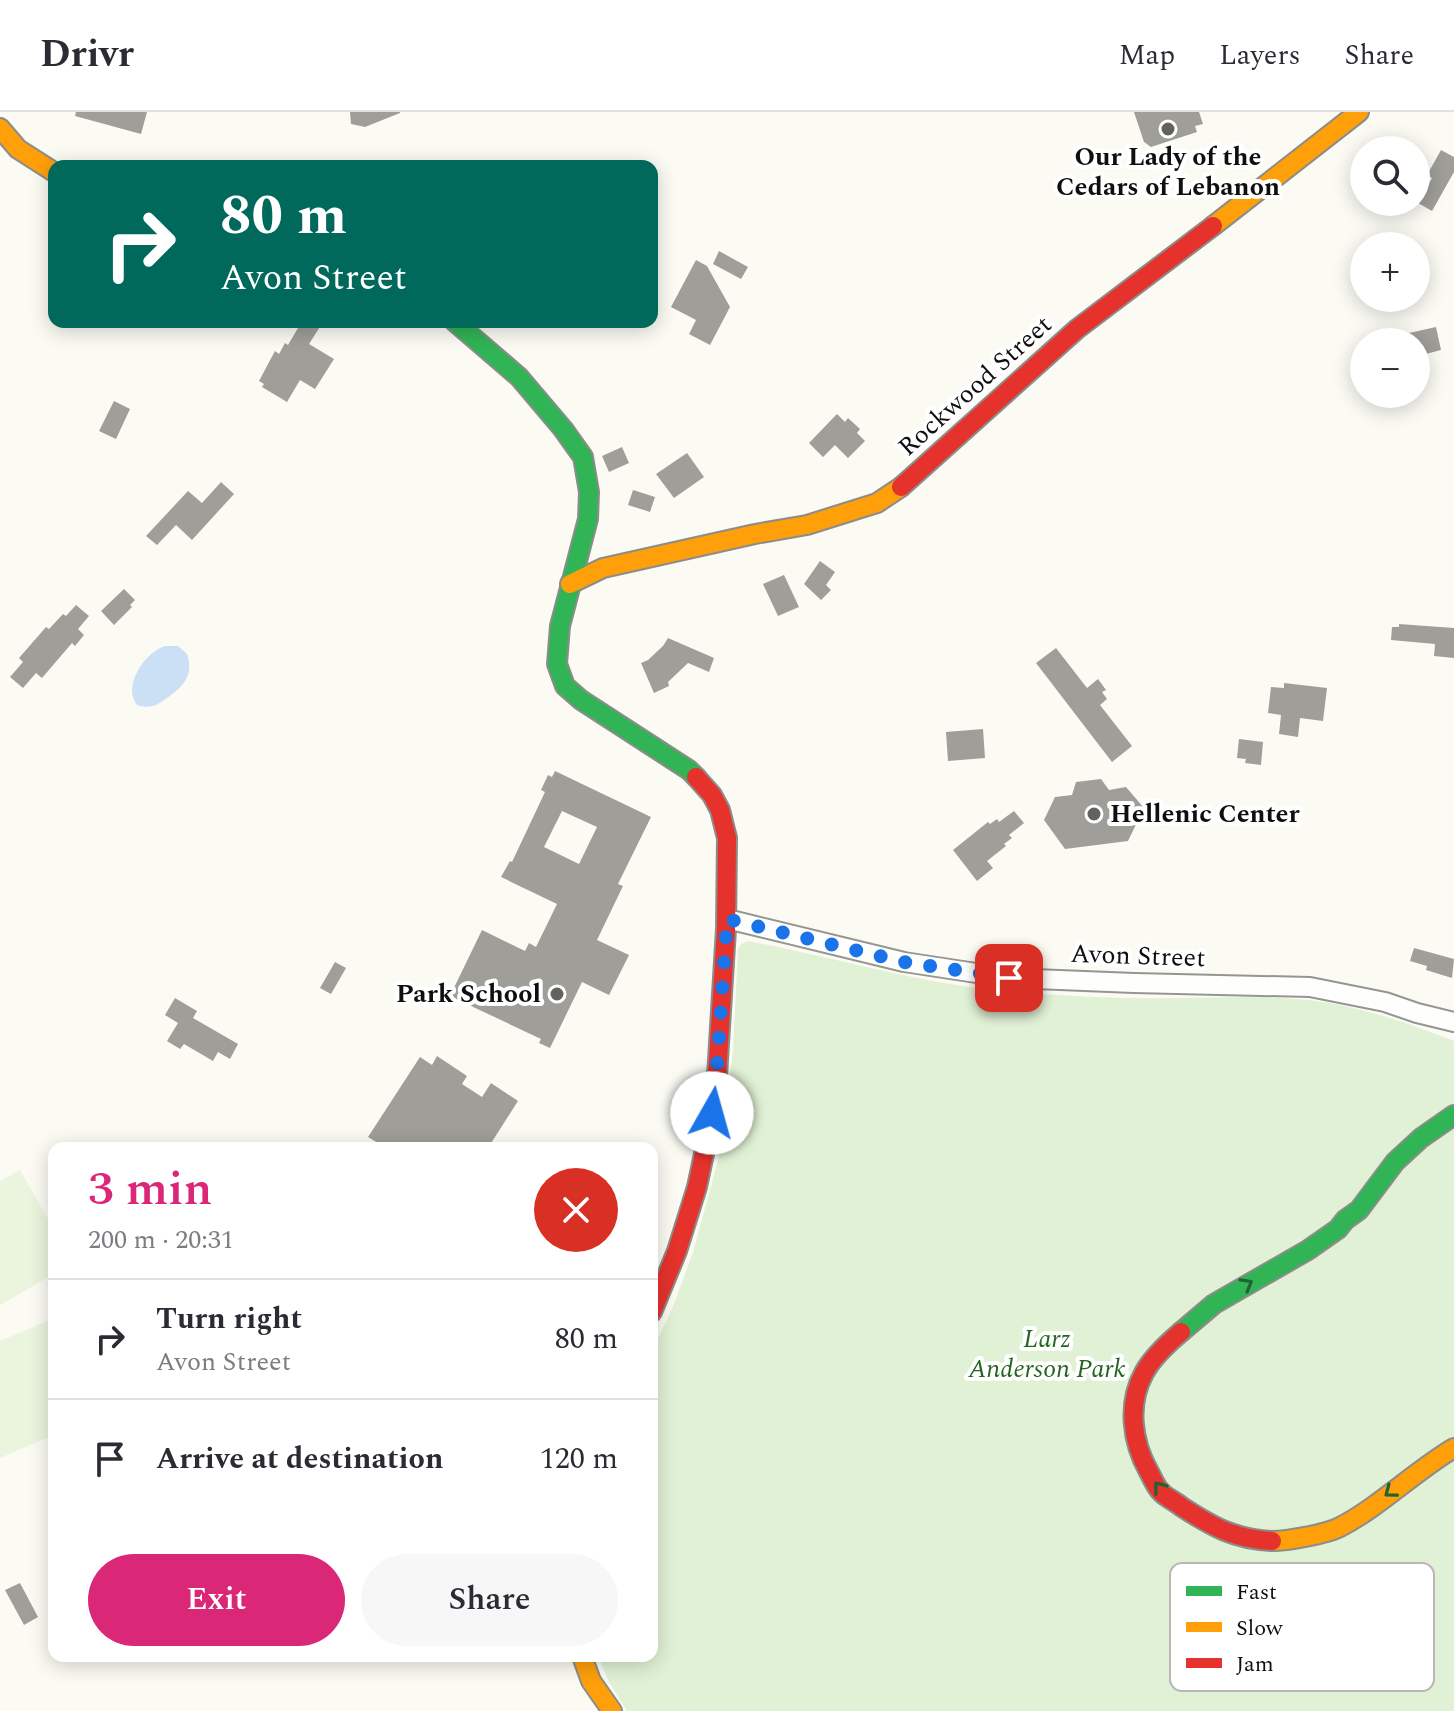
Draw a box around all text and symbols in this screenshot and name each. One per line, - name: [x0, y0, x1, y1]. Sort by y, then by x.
- text: Drivr: [40, 26, 134, 84]
- text: Map: [1119, 34, 1175, 77]
- text: Layers: [1219, 34, 1301, 77]
- text: Share: [1345, 34, 1414, 77]
- marker: Our Lady of the Cedars of Lebanon: [1159, 120, 1177, 138]
- map controls: [1350, 136, 1430, 408]
- button: search: [1350, 136, 1430, 216]
- place label: Our Lady of the Cedars of Lebanon: [1056, 137, 1280, 207]
- text: 80 m: [220, 174, 347, 259]
- icon: right: [88, 192, 192, 296]
- button: +: [1350, 232, 1430, 312]
- text: Avon Street: [220, 251, 407, 306]
- street label: Rockwood Street: [889, 306, 1061, 466]
- button: −: [1350, 328, 1430, 408]
- place label: Hellenic Center: [1110, 794, 1300, 834]
- marker: Hellenic Center: [1085, 805, 1103, 823]
- street label: Avon Street: [1070, 934, 1206, 978]
- pin: [975, 944, 1043, 1012]
- icon: arrive: [987, 956, 1031, 1000]
- place label: Park School: [396, 974, 541, 1014]
- marker: Park School: [548, 985, 566, 1003]
- position arrow: [670, 1071, 754, 1155]
- text: 3 min: [88, 1153, 213, 1226]
- button: close: [534, 1168, 618, 1252]
- text: 200 m · 20:31: [88, 1220, 234, 1260]
- one-way arrow: [1239, 1279, 1254, 1294]
- text: Turn right: [156, 1296, 302, 1342]
- text: 80 m: [555, 1316, 618, 1362]
- icon: right: [88, 1317, 132, 1361]
- park label: Larz Anderson Park: [967, 1319, 1126, 1389]
- text: Avon Street: [156, 1342, 291, 1382]
- text: Arrive at destination: [156, 1436, 443, 1482]
- text: 120 m: [540, 1436, 618, 1482]
- icon: arrive: [88, 1437, 132, 1481]
- one-way arrow: [1155, 1481, 1169, 1496]
- one-way arrow: [1384, 1483, 1399, 1497]
- button: Exit: [88, 1554, 345, 1646]
- button: Share: [361, 1554, 618, 1646]
- legend: [1170, 1563, 1434, 1691]
- text: Fast: [1236, 1576, 1277, 1609]
- text: Slow: [1236, 1612, 1284, 1645]
- text: Jam: [1236, 1648, 1274, 1681]

